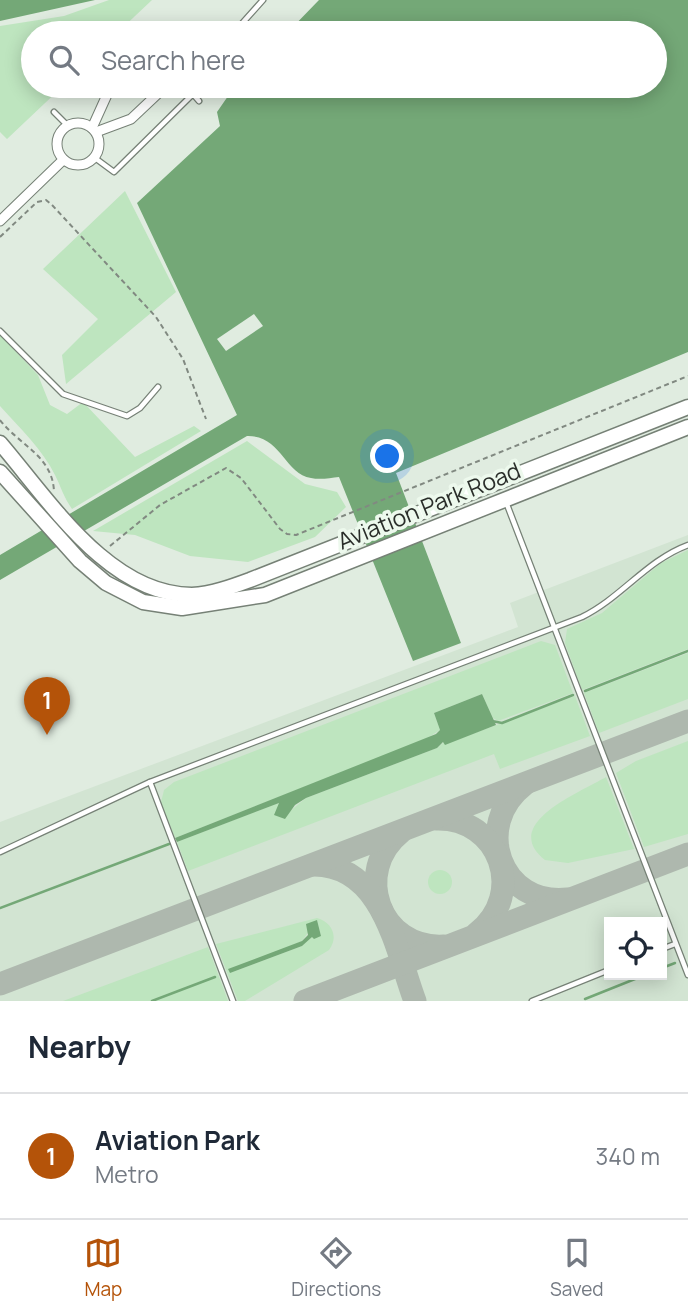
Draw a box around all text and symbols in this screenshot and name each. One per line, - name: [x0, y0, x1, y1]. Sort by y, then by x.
- search box: [21, 21, 667, 98]
- icon: search: [45, 41, 83, 79]
- text: Search here: [101, 42, 246, 78]
- your location: [370, 439, 404, 473]
- street label: Aviation Park Road: [332, 454, 525, 556]
- pin: 1: [24, 677, 70, 735]
- map controls: [604, 917, 667, 980]
- button: locate: [604, 917, 667, 980]
- text: Nearby: [28, 1026, 131, 1067]
- text: Aviation Park: [95, 1122, 260, 1158]
- text: 1: [46, 1140, 56, 1172]
- text: 340 m: [596, 1140, 660, 1172]
- text: Metro: [95, 1158, 159, 1190]
- tab: Map: [84, 1234, 122, 1302]
- tab: Directions: [291, 1234, 381, 1302]
- tab: Saved: [550, 1234, 604, 1302]

